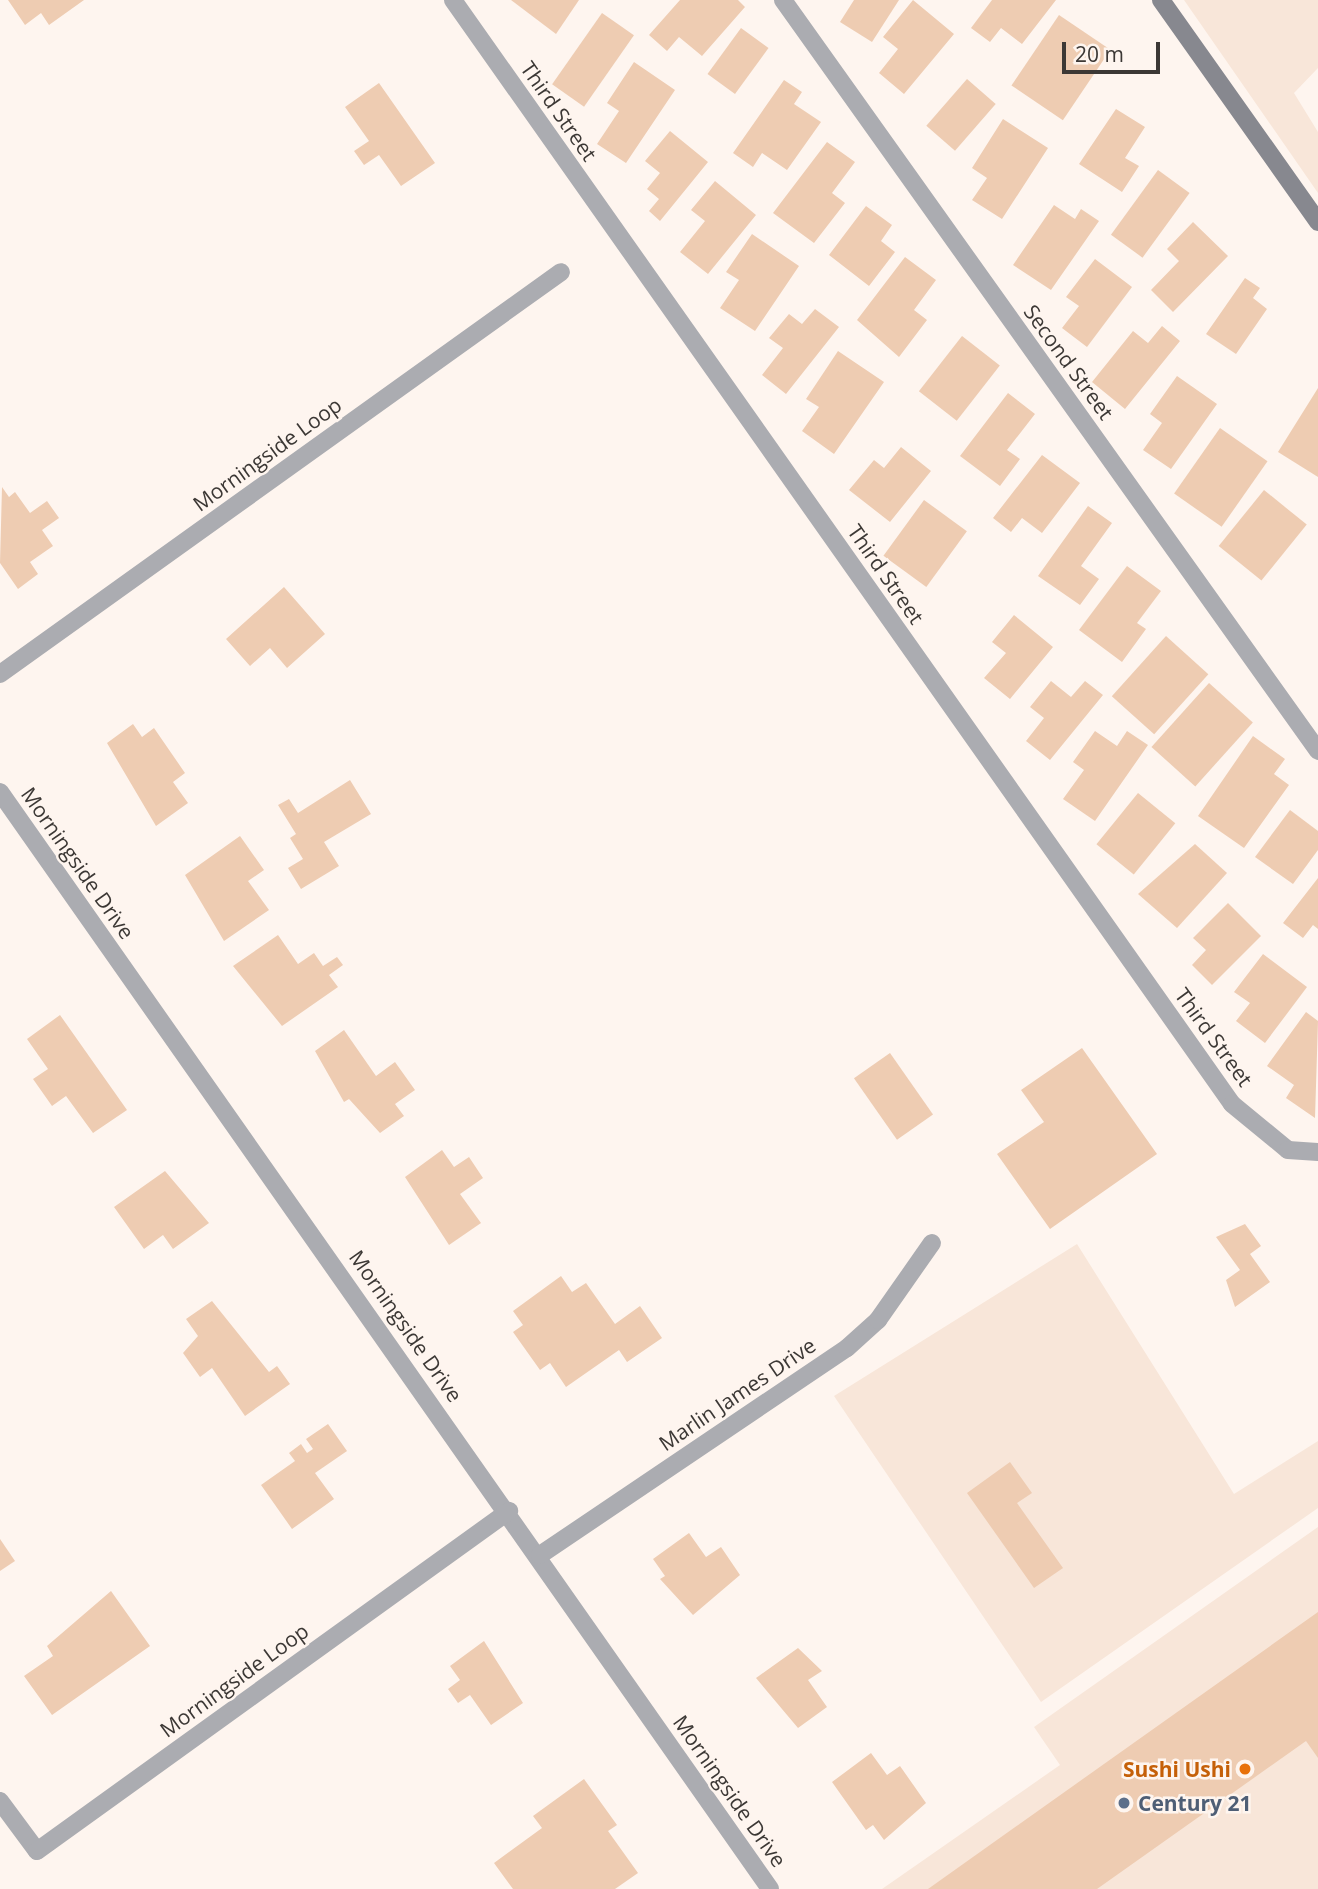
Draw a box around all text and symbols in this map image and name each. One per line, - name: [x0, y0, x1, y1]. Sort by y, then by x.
- scale bar: [1066, 28, 1164, 72]
- text: 20 m: [1075, 40, 1124, 68]
- street label: Third Street: [516, 57, 602, 165]
- street label: Second Street: [1019, 300, 1119, 424]
- street label: Morningside Loop: [188, 392, 346, 516]
- street label: Third Street: [843, 520, 929, 628]
- street label: Morningside Drive: [16, 782, 140, 944]
- street label: Third Street: [1170, 983, 1258, 1091]
- street label: Morningside Drive: [344, 1245, 468, 1407]
- street label: Marlin James Drive: [654, 1332, 820, 1456]
- street label: Morningside Loop: [155, 1618, 313, 1742]
- street label: Morningside Drive: [668, 1710, 792, 1872]
- place label: Sushi Ushi: [1123, 1756, 1231, 1782]
- marker: Sushi Ushi: [1237, 1761, 1253, 1777]
- place label: Century 21: [1138, 1790, 1251, 1816]
- marker: Century 21: [1116, 1795, 1132, 1811]

